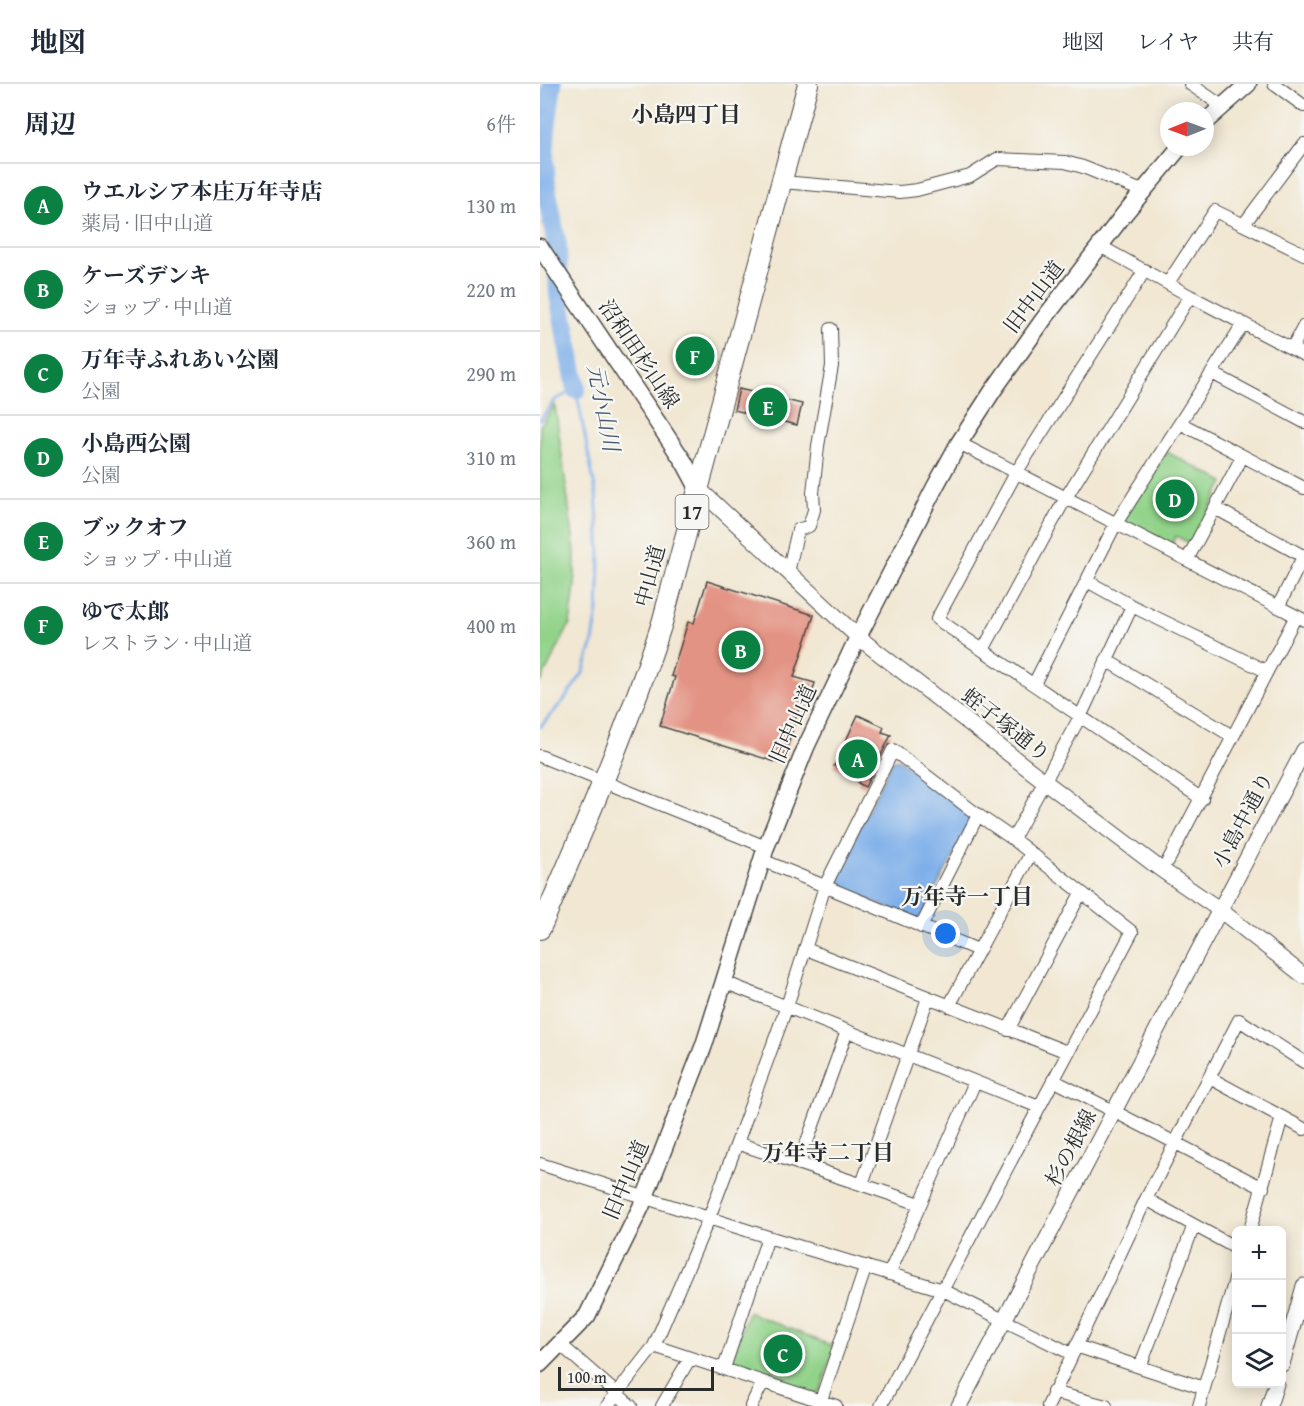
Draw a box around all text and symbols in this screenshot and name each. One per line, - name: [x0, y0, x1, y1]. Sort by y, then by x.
- text: 地図: [30, 21, 86, 62]
- text: 地図: [1062, 26, 1104, 57]
- text: レイヤ: [1137, 26, 1199, 57]
- text: 共有: [1232, 26, 1274, 57]
- district label: 小島四丁目: [631, 98, 741, 130]
- north arrow: [1160, 102, 1214, 156]
- text: 周辺: [24, 104, 76, 143]
- text: 6件: [486, 109, 516, 138]
- text: ウエルシア本庄万年寺店: [81, 175, 322, 207]
- text: A: [37, 191, 50, 220]
- text: 130 m: [466, 191, 516, 220]
- text: 薬局 · 旧中山道: [81, 208, 213, 237]
- street label: 旧中山道: [996, 254, 1071, 340]
- text: ケーズデンキ: [81, 259, 211, 291]
- text: B: [37, 275, 50, 304]
- text: 220 m: [466, 275, 516, 304]
- text: ショップ · 中山道: [81, 292, 233, 321]
- street label: 沼和田杉山線: [591, 293, 687, 415]
- pin: F: [676, 334, 714, 378]
- text: 万年寺ふれあい公園: [81, 343, 279, 375]
- text: C: [38, 359, 49, 388]
- text: 290 m: [466, 359, 516, 388]
- water label: 元小山川: [580, 362, 628, 456]
- text: 公園: [81, 376, 121, 405]
- pin: E: [748, 384, 788, 430]
- text: 小島西公園: [81, 427, 191, 459]
- text: D: [37, 443, 50, 472]
- text: 310 m: [466, 443, 516, 472]
- text: 公園: [81, 460, 121, 489]
- pin: D: [1156, 476, 1194, 522]
- road number: 17: [676, 495, 708, 529]
- text: ブックオフ: [81, 511, 189, 543]
- text: E: [38, 527, 49, 556]
- text: 360 m: [466, 527, 516, 556]
- street label: 中山道: [626, 541, 673, 610]
- text: ショップ · 中山道: [81, 544, 233, 573]
- text: ゆで太郎: [81, 595, 169, 627]
- text: F: [38, 611, 49, 640]
- text: 400 m: [466, 611, 516, 640]
- text: レストラン · 中山道: [81, 628, 253, 657]
- pin: B: [722, 628, 760, 672]
- street label: 旧中山道: [761, 679, 824, 768]
- street label: 蛭子塚通り: [955, 680, 1057, 769]
- pin: A: [838, 736, 878, 782]
- street label: 小島中通り: [1204, 766, 1281, 873]
- district label: 万年寺一丁目: [901, 880, 1033, 912]
- your location: [931, 919, 960, 948]
- street label: 杉の根線: [1037, 1103, 1104, 1192]
- street label: 旧中山道: [595, 1135, 656, 1225]
- district label: 万年寺二丁目: [762, 1136, 894, 1168]
- map controls: [1232, 1226, 1286, 1388]
- button: +: [1232, 1226, 1286, 1280]
- button: −: [1232, 1280, 1286, 1334]
- pin: C: [764, 1332, 802, 1376]
- button: layers: [1232, 1334, 1286, 1388]
- scale bar: [558, 1364, 714, 1392]
- text: 100 m: [567, 1365, 607, 1389]

